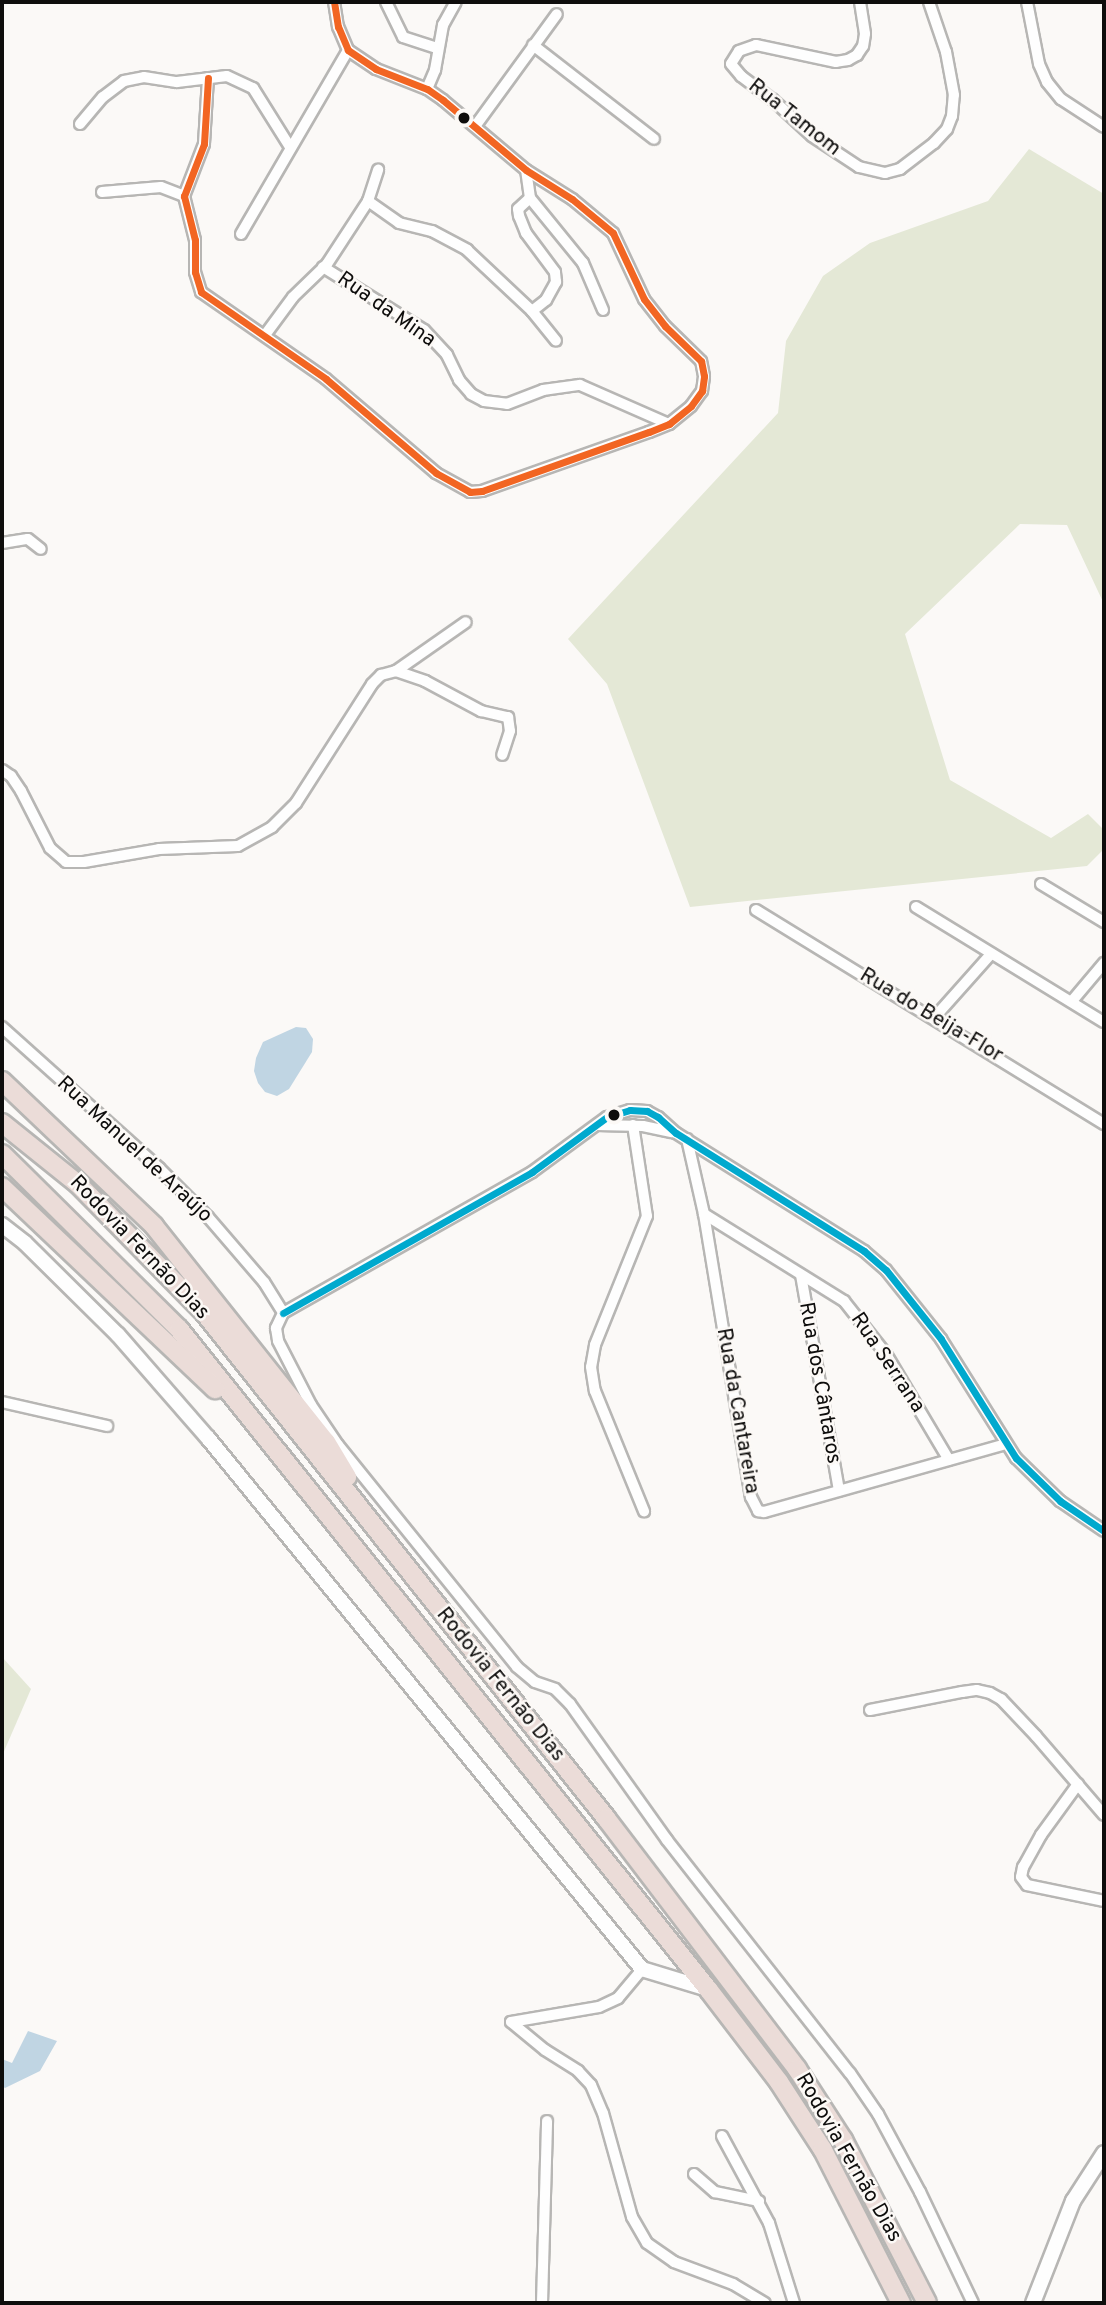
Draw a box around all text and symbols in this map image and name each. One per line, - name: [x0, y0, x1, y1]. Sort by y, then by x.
- street label: Rua Tamom: [742, 74, 846, 162]
- unlabelled marker: [457, 111, 471, 125]
- street label: Rua da Mina: [332, 267, 440, 353]
- street label: Rua do Beija-Flor: [855, 963, 1007, 1069]
- street label: Rua Manuel de Araújo: [51, 1071, 217, 1229]
- unlabelled marker: [607, 1108, 621, 1122]
- street label: Rodovia Fernão Dias: [64, 1171, 214, 1325]
- street label: Rua dos Cântaros: [792, 1300, 846, 1466]
- street label: Rua Serrana: [844, 1308, 930, 1418]
- street label: Rua da Cantareira: [710, 1326, 764, 1496]
- street label: Rodovia Fernão Dias: [430, 1603, 570, 1767]
- street label: Rodovia Fernão Dias: [789, 2069, 907, 2247]

